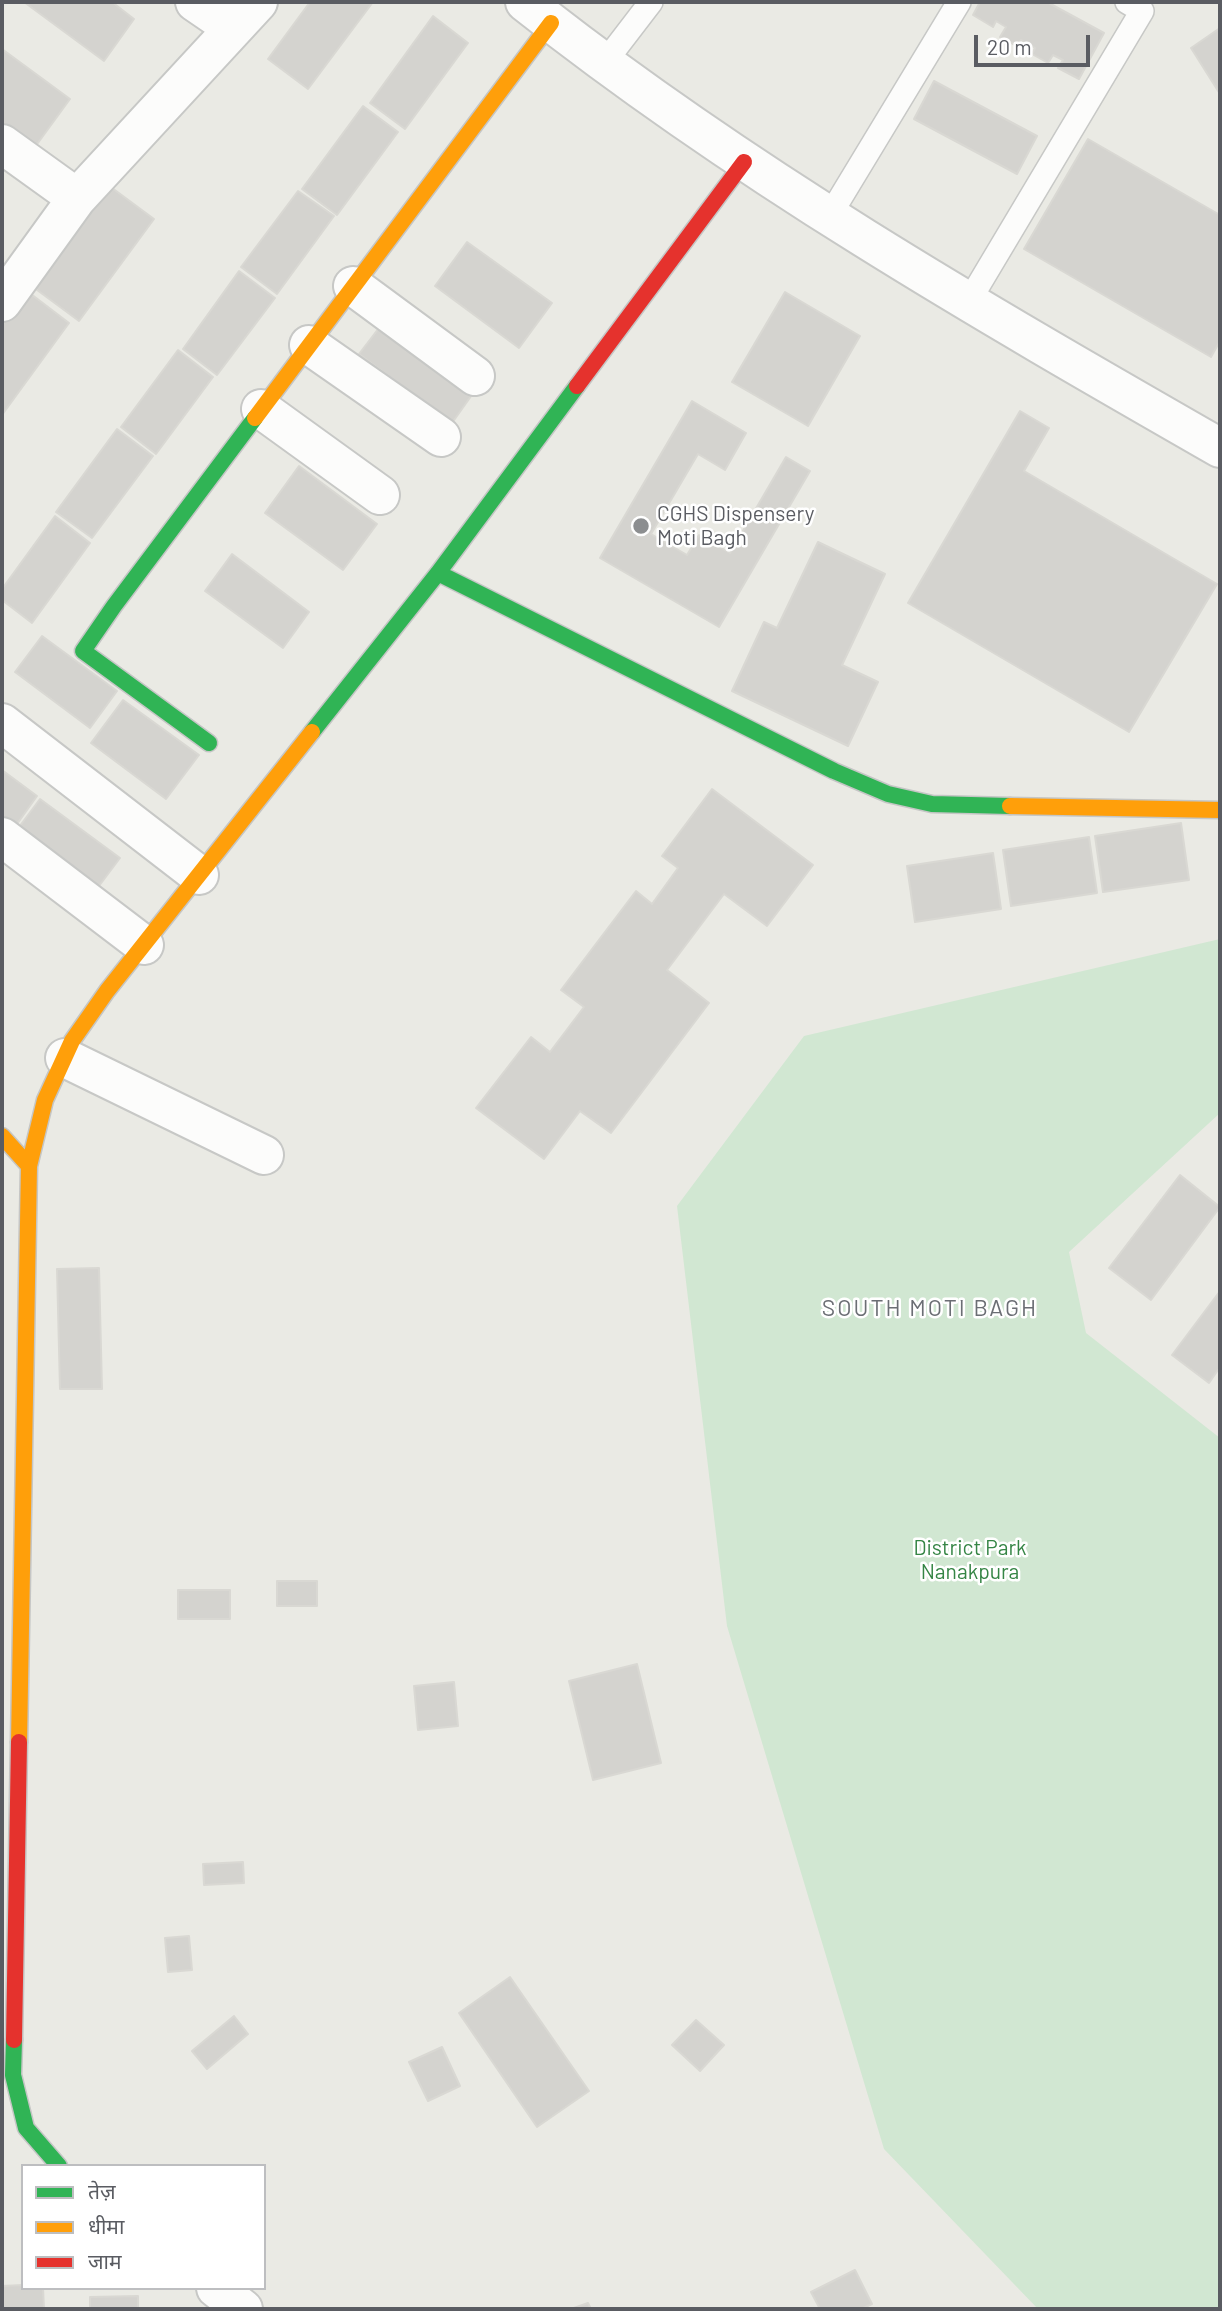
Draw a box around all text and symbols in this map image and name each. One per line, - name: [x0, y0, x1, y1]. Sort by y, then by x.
- scale bar: [977, 21, 1092, 65]
- text: 20 m: [987, 34, 1032, 59]
- place label: CGHS Dispensery Moti Bagh: [657, 501, 814, 551]
- marker: CGHS Dispensery Moti Bagh: [631, 516, 651, 536]
- district label: SOUTH MOTI BAGH: [824, 1294, 1036, 1322]
- park label: District Park Nanakpura: [913, 1535, 1027, 1585]
- legend: [21, 2164, 266, 2290]
- text: तेज़: [88, 2178, 116, 2203]
- text: धीमा: [88, 2213, 124, 2238]
- text: जाम: [88, 2248, 122, 2273]

